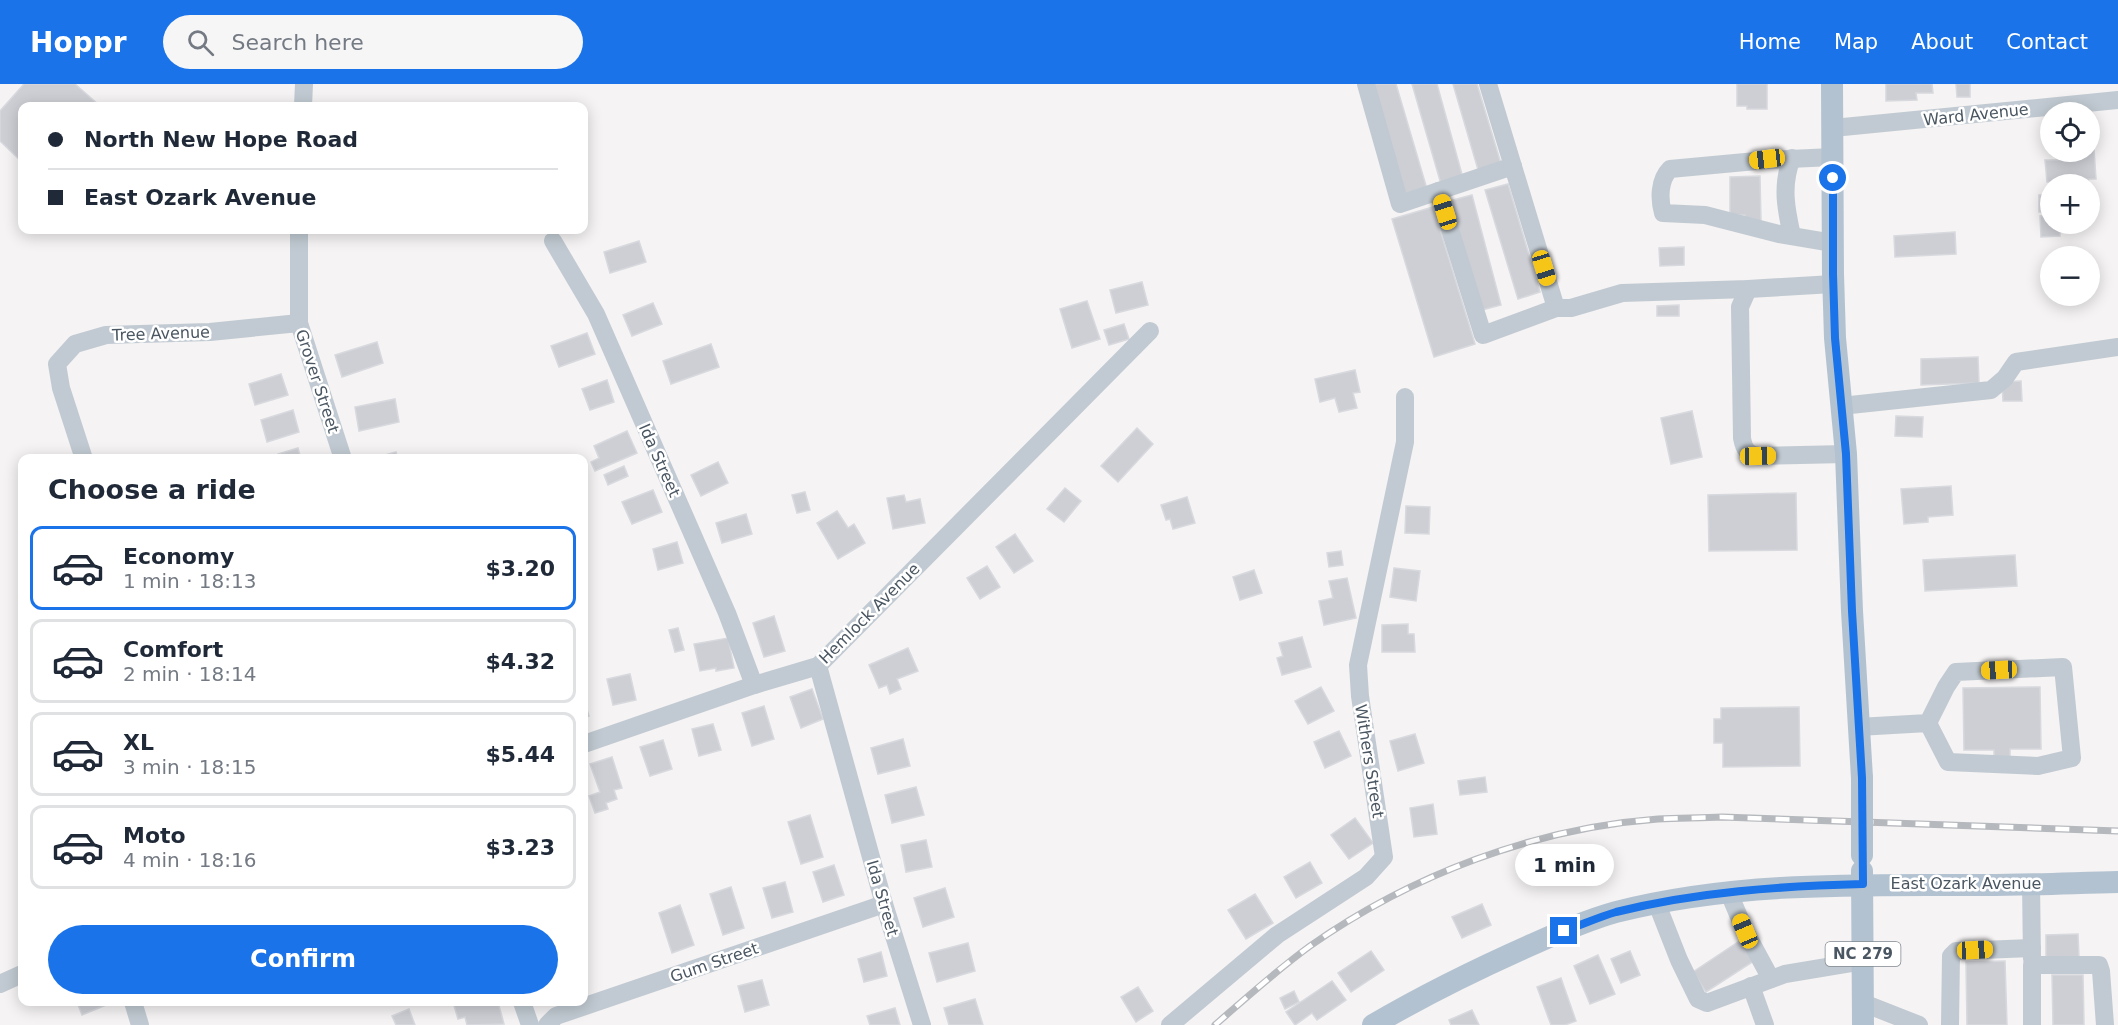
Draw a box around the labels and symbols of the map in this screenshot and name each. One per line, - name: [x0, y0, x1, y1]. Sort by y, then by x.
- street label: Ward Avenue: [1923, 100, 2030, 129]
- car: [1748, 148, 1786, 170]
- route start: [1819, 164, 1846, 191]
- car: [1431, 192, 1459, 232]
- car: [1530, 248, 1558, 288]
- street label: Tree Avenue: [111, 322, 210, 345]
- street label: Grover Street: [292, 327, 343, 435]
- street label: Ida Street: [635, 421, 684, 500]
- car: [1740, 447, 1776, 465]
- street label: Hemlock Avenue: [815, 559, 924, 668]
- car: [1981, 660, 2017, 680]
- street label: Withers Street: [1351, 703, 1388, 819]
- callout: 1 min: [1514, 844, 1614, 886]
- street label: Ida Street: [863, 858, 902, 938]
- street label: East Ozark Avenue: [1891, 874, 2041, 893]
- car: [1730, 911, 1760, 951]
- route end: [1550, 917, 1577, 944]
- street label: Gum Street: [668, 939, 761, 986]
- car: [1957, 940, 1993, 960]
- road number: NC 279: [1826, 942, 1900, 966]

